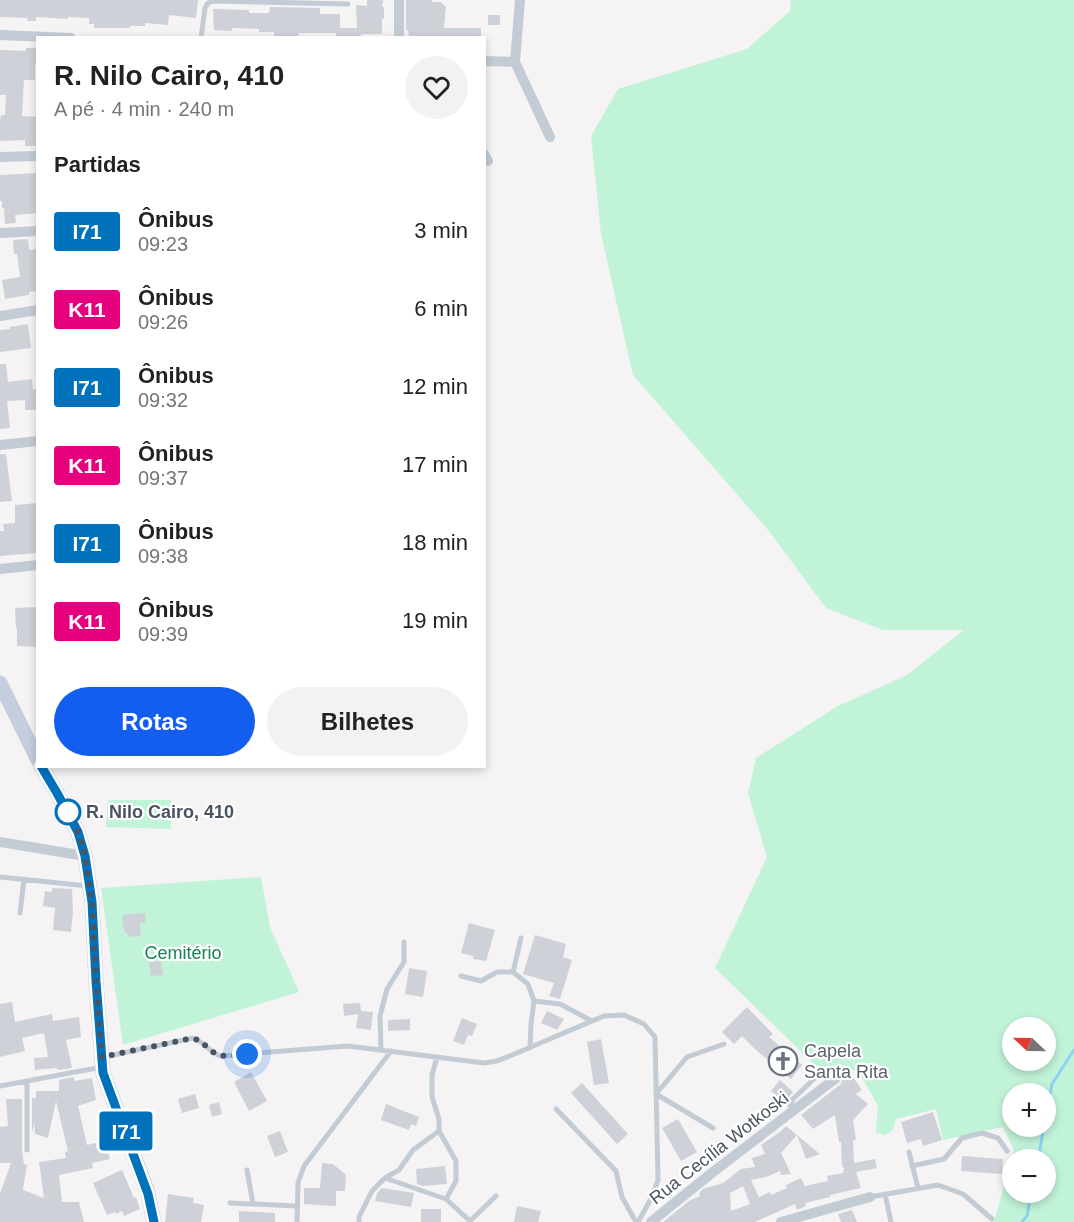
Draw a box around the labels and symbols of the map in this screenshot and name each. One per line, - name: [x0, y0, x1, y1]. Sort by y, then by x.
- marker: R. Nilo Cairo, 410: [55, 799, 81, 825]
- place label: R. Nilo Cairo, 410: [86, 802, 234, 822]
- park label: Cemitério: [144, 943, 222, 963]
- north arrow: [1002, 1017, 1056, 1071]
- your location: [232, 1039, 262, 1069]
- place label: Capela Santa Rita: [804, 1041, 889, 1082]
- church icon: Capela Santa Rita: [767, 1045, 799, 1077]
- street label: Rua Cecília Wotkoski: [646, 1088, 792, 1208]
- line badge: I71: [92, 1112, 160, 1150]

